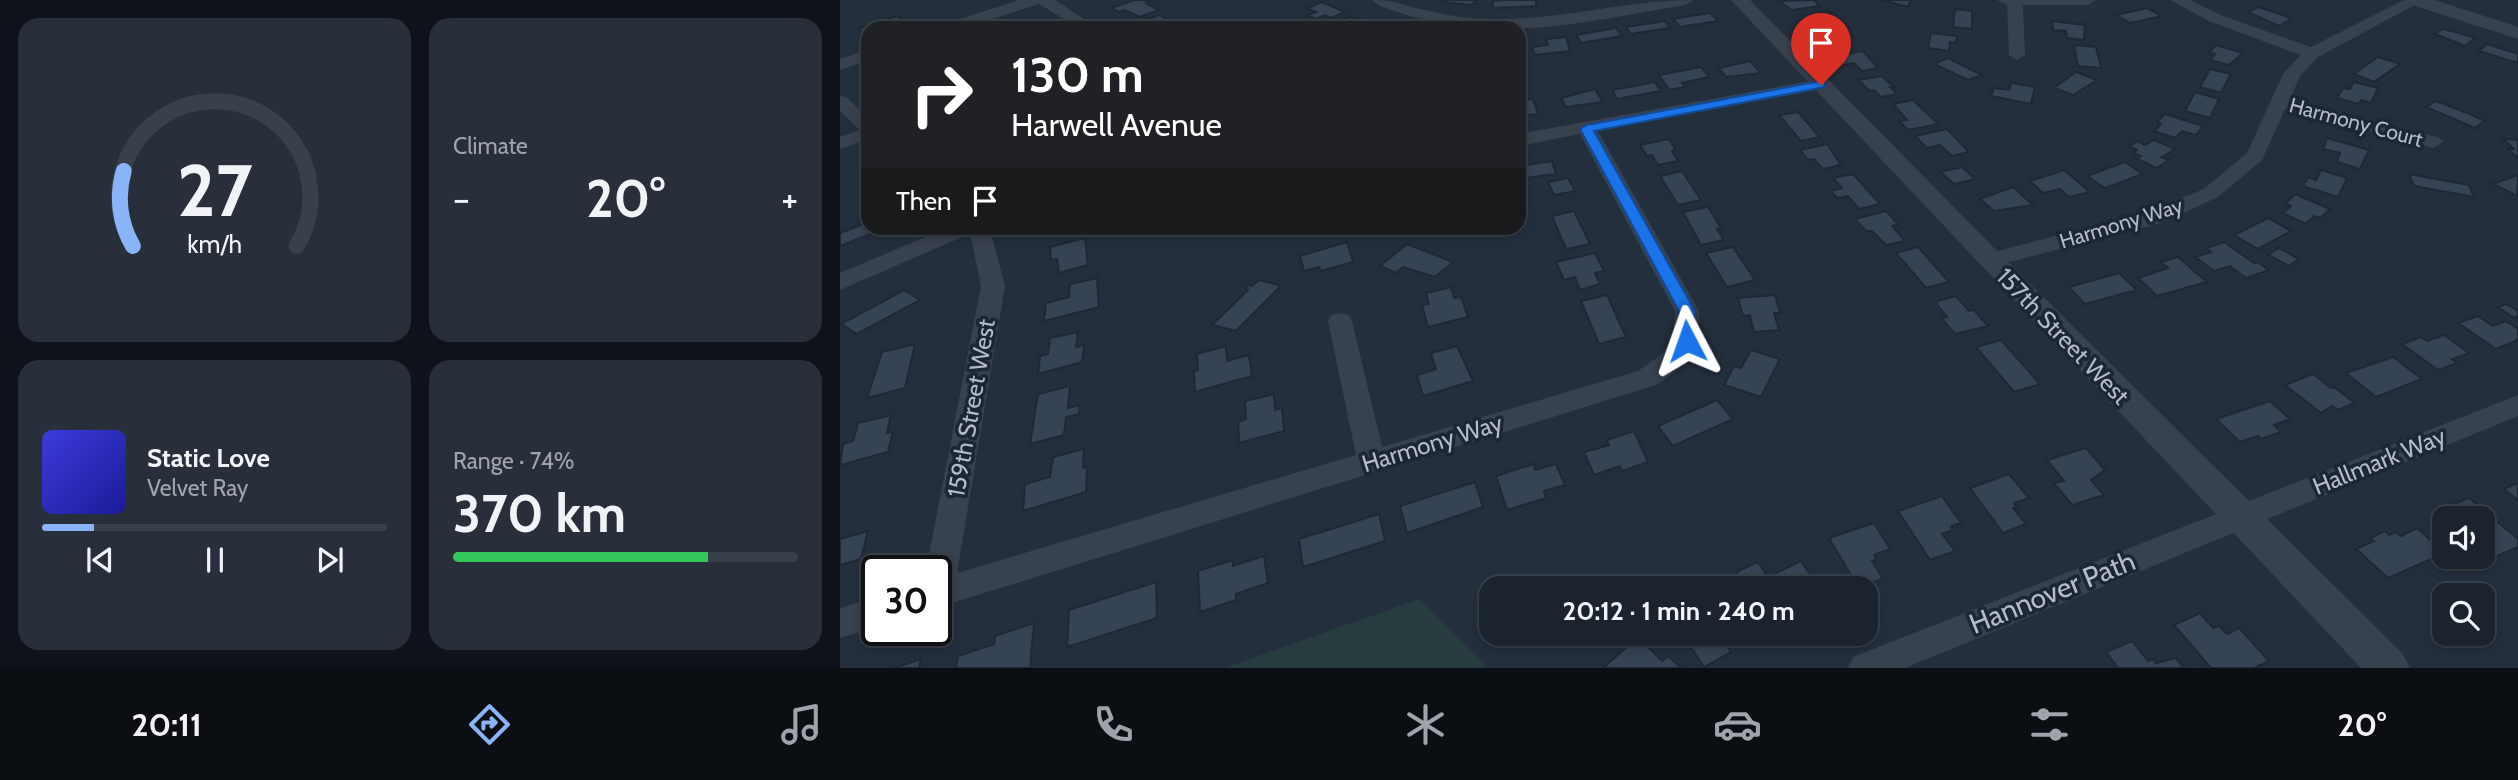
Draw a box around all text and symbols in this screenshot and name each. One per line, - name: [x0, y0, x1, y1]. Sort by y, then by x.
- pin: [1791, 13, 1851, 85]
- icon: arrive: [1802, 24, 1840, 62]
- text: 130 m: [1011, 45, 1144, 104]
- icon: right: [896, 49, 987, 140]
- street label: Harmony Court: [2287, 92, 2425, 152]
- text: Harwell Avenue: [1011, 105, 1222, 144]
- text: Climate: [453, 132, 528, 160]
- text: 27: [177, 146, 252, 234]
- text: 20°: [586, 167, 665, 230]
- text: −: [453, 175, 470, 222]
- text: +: [781, 175, 798, 222]
- icon: arrive: [966, 182, 1004, 220]
- text: Then: [896, 185, 952, 217]
- street label: Harmony Way: [2056, 192, 2186, 254]
- text: km/h: [187, 229, 242, 259]
- street label: 157th Street West: [1991, 262, 2135, 410]
- position arrow: [1650, 304, 1724, 378]
- street label: 159th Street West: [941, 317, 1001, 499]
- street label: Harmony Way: [1358, 408, 1506, 478]
- street label: Hallmark Way: [2308, 421, 2450, 501]
- text: Static Love: [147, 442, 270, 474]
- text: Range · 74%: [453, 447, 574, 475]
- text: Velvet Ray: [147, 474, 248, 502]
- text: 370 km: [453, 482, 626, 545]
- map controls: [2432, 506, 2495, 646]
- button: sound: [2432, 506, 2495, 569]
- icon: previous: [81, 541, 119, 579]
- icon: pause: [196, 541, 234, 579]
- icon: next: [311, 541, 349, 579]
- street label: Hannover Path: [1964, 543, 2140, 641]
- speed limit sign: 30: [861, 555, 952, 646]
- button: search: [2432, 583, 2495, 646]
- text: 20:12 · 1 min · 240 m: [1562, 595, 1795, 627]
- icon: directions: [465, 700, 514, 749]
- icon: music: [777, 700, 826, 749]
- icon: phone: [1089, 700, 1138, 749]
- icon: climate: [1401, 700, 1450, 749]
- icon: car: [1713, 700, 1762, 749]
- icon: filters: [2025, 700, 2074, 749]
- text: 20:11: [132, 705, 202, 744]
- text: 20°: [2338, 705, 2386, 744]

